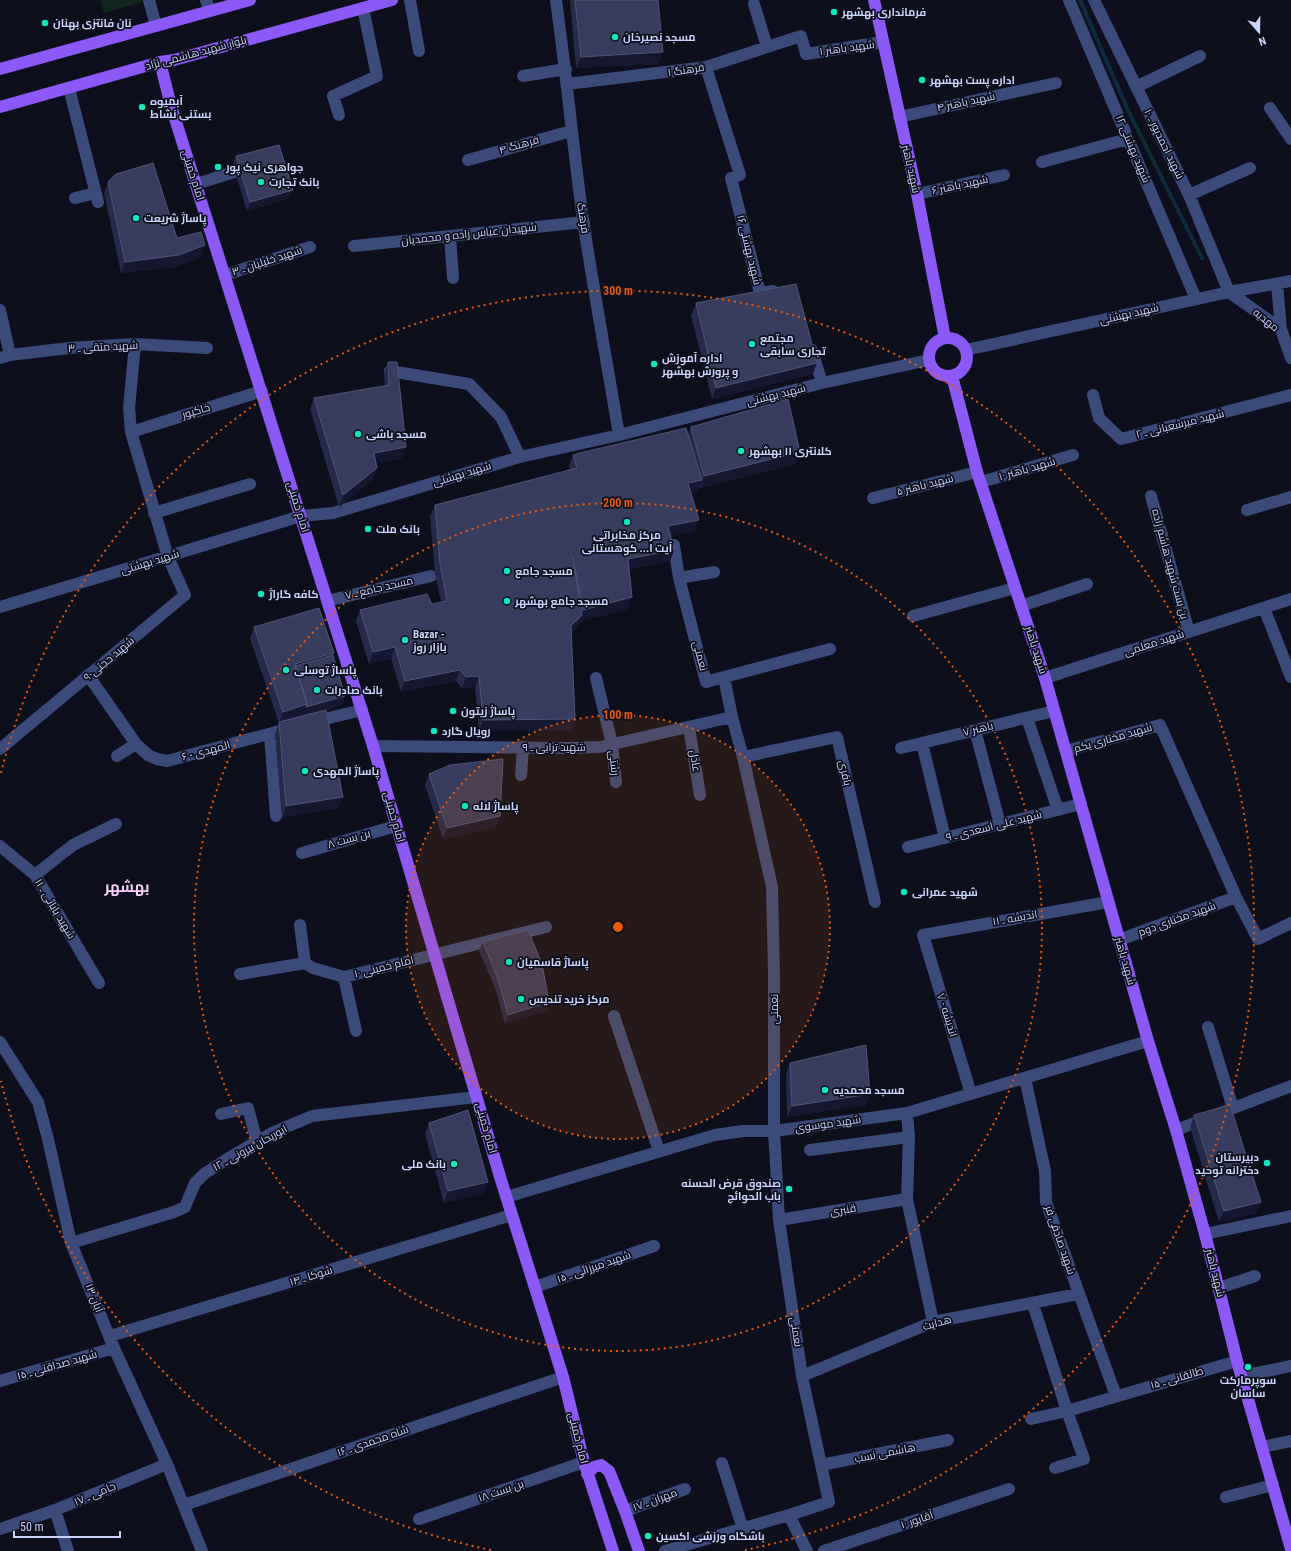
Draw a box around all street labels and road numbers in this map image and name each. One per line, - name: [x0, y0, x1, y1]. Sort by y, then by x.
- street label: بلوار شهید هاشمی نژاد: [144, 33, 248, 73]
- street label: شهید باهنر ۱: [819, 38, 875, 58]
- street label: فرهنگ ۱: [667, 61, 705, 79]
- street label: شهید باهنر ۴: [936, 89, 996, 115]
- street label: شهید احمدپور ـ ۱۰: [1141, 107, 1187, 181]
- street label: شهید بهشتی ۱۲: [1113, 113, 1153, 185]
- street label: فرهنگ ۴: [498, 133, 540, 157]
- street label: شهید باهنر: [899, 142, 923, 195]
- street label: امام خمینی: [178, 148, 207, 202]
- street label: شهید باهنر ۶: [931, 173, 989, 197]
- street label: فرهنگ: [574, 202, 592, 234]
- street label: شهید بهشتی ۱۶: [734, 214, 764, 286]
- street label: شهیدان عباس زاده و محمدیان: [401, 220, 537, 248]
- street label: شهید خلیلیان ـ ۳: [230, 244, 304, 278]
- street label: شهید بهشتی: [1098, 301, 1160, 327]
- street label: مهدیه: [1250, 306, 1282, 334]
- street label: شهید متقی ـ ۳: [68, 339, 138, 355]
- street label: شهید بهشتی: [745, 381, 807, 409]
- street label: خاکپور: [179, 401, 212, 422]
- street label: شهید میرشعبانی ـ ۲: [1135, 407, 1225, 441]
- street label: شهید باهنر ۱۰: [997, 455, 1057, 483]
- street label: شهید بهشتی: [431, 459, 493, 489]
- street label: شهید باهنر ۵: [895, 472, 955, 498]
- street label: امام خمینی: [283, 480, 312, 534]
- street label: بن بست شهید هاشم زاده: [1148, 507, 1191, 621]
- street label: شهید بهشتی: [119, 547, 181, 577]
- street label: مسجد جامع ـ ۷: [344, 574, 415, 603]
- street label: شهید باهنر: [1022, 624, 1050, 676]
- street label: شهید معلمی: [1122, 627, 1186, 659]
- street label: شهید حجتی-۹: [81, 634, 137, 684]
- street label: نعمتی: [690, 640, 710, 672]
- street label: باهنر ۷: [961, 719, 995, 739]
- street label: شهید مختاری یکم: [1072, 721, 1154, 756]
- street label: المهدی - ۶: [180, 738, 232, 764]
- street label: شهید ترابی ـ ۹: [522, 741, 586, 754]
- street label: عادل: [687, 749, 703, 773]
- street label: رشتی: [606, 750, 622, 776]
- street label: باقری: [836, 759, 854, 787]
- street label: امام خمینی: [380, 790, 407, 844]
- street label: شهید علی اسعدی ـ ۹: [945, 808, 1043, 844]
- street label: بن بست ۸: [326, 827, 372, 851]
- street label: شهید بابائی ـ ۱۱: [32, 877, 78, 941]
- street label: شهید مختاری دوم: [1136, 899, 1218, 940]
- street label: اندیشه ـ ۱۱: [992, 908, 1038, 928]
- street label: شهید باهنر: [1112, 934, 1138, 987]
- street label: امام خمینی ۱۰: [353, 953, 415, 982]
- street label: اندیشه - ۷: [934, 991, 960, 1039]
- street label: نعمتی: [768, 994, 781, 1024]
- street label: امام خمینی: [472, 1101, 499, 1155]
- street label: شهید موسوی: [794, 1113, 862, 1135]
- street label: ابوریحان بیرونی ـ ۱۲: [211, 1122, 289, 1174]
- street label: قنبری: [829, 1202, 857, 1218]
- street label: شهید صادقی فر: [1042, 1203, 1078, 1276]
- street label: شهید باهنر: [1202, 1246, 1227, 1299]
- street label: شهید میرزائی ـ ۱۵: [555, 1248, 633, 1286]
- street label: شوکا ـ ۱۴: [288, 1263, 334, 1289]
- street label: ۱۳ آبان: [82, 1282, 106, 1314]
- street label: هدایت: [921, 1313, 953, 1333]
- street label: نعمتی: [787, 1316, 805, 1348]
- street label: شهید صداقتی ـ ۱۵: [15, 1347, 99, 1383]
- street label: طالقانی ـ ۱۵: [1149, 1364, 1205, 1392]
- street label: امام خمینی: [564, 1411, 591, 1465]
- street label: شاه محمدی ـ ۱۶: [336, 1423, 410, 1459]
- street label: هاشمی نسب: [853, 1441, 917, 1465]
- street label: بن بست ۱۸: [477, 1477, 526, 1505]
- street label: جامی ـ ۱۷: [72, 1479, 118, 1509]
- street label: مهران ـ ۱۷: [631, 1486, 679, 1514]
- street label: آقاپور ۱۰: [899, 1508, 935, 1532]

